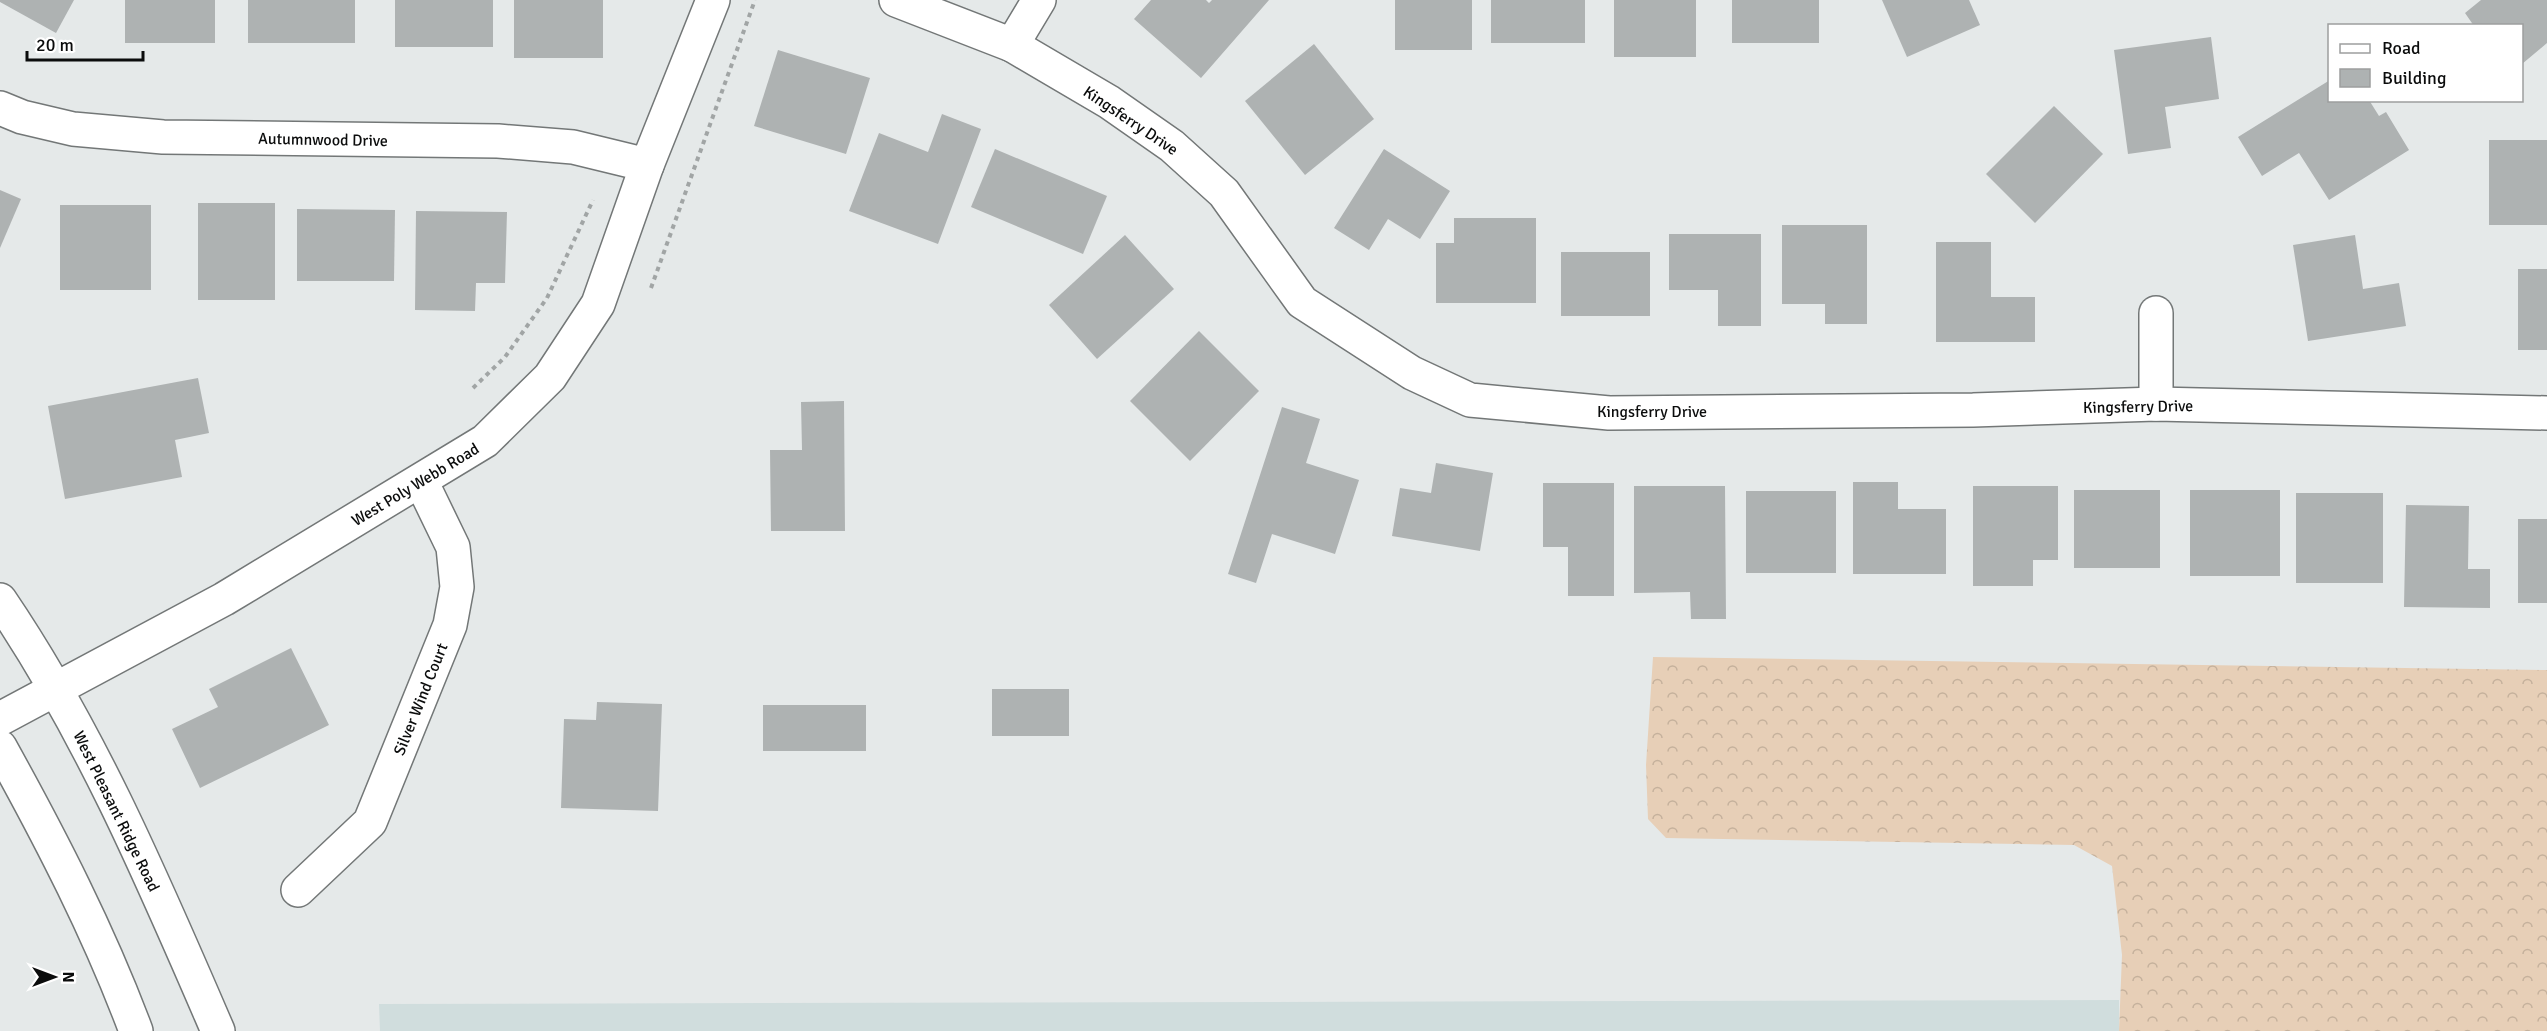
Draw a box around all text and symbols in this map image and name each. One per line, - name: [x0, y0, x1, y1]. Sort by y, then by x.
- scale bar: [27, 24, 142, 62]
- legend: [2328, 24, 2523, 102]
- text: 20 m: [36, 34, 74, 56]
- text: Road: [2382, 37, 2421, 59]
- text: Building: [2382, 67, 2446, 89]
- street label: Kingsferry Drive: [1079, 82, 1182, 160]
- street label: Autumnwood Drive: [258, 129, 388, 151]
- street label: Kingsferry Drive: [2083, 396, 2193, 418]
- street label: Kingsferry Drive: [1597, 402, 1707, 422]
- street label: West Poly Webb Road: [348, 439, 483, 531]
- street label: Silver Wind Court: [389, 640, 453, 758]
- street label: West Pleasant Ridge Road: [68, 728, 164, 895]
- north arrow: [24, 947, 84, 1007]
- text: N: [58, 971, 78, 983]

